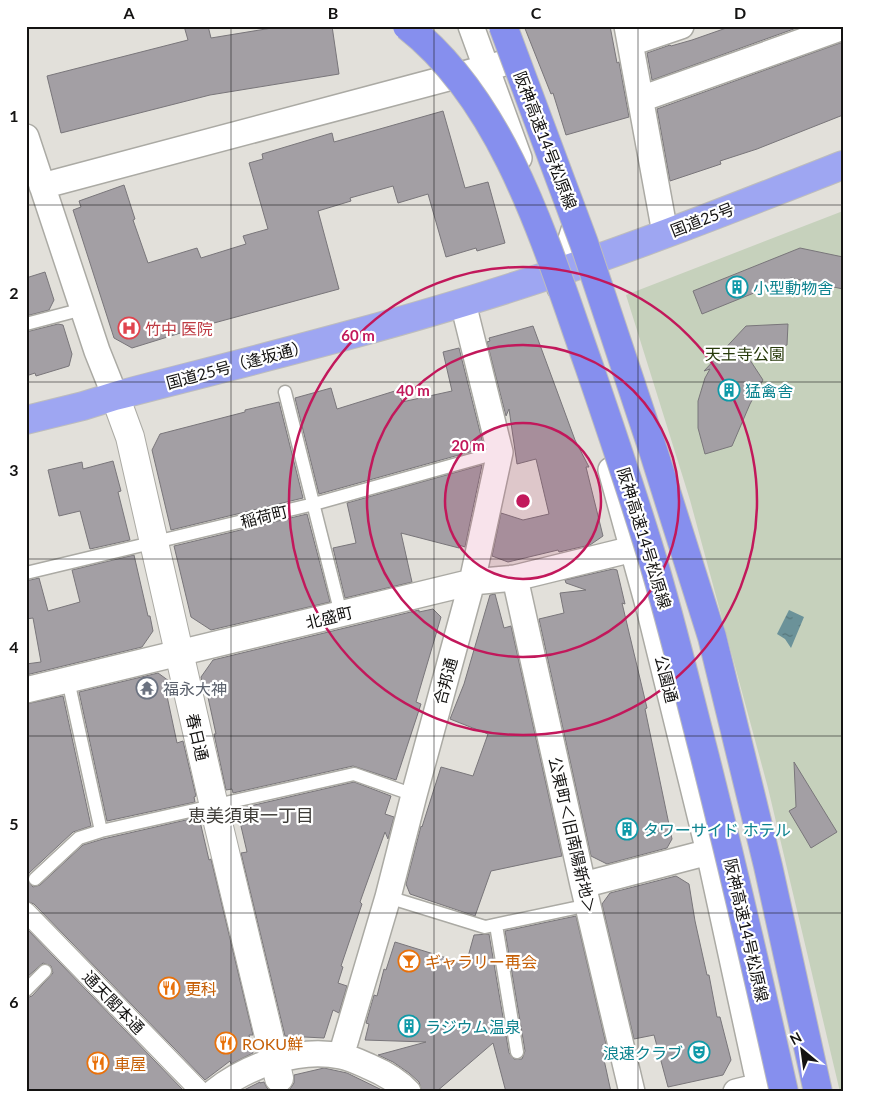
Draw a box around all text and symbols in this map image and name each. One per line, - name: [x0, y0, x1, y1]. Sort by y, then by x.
- text: A: [122, 3, 135, 22]
- text: B: [328, 3, 338, 22]
- text: C: [531, 3, 542, 22]
- text: D: [734, 3, 746, 22]
- street label: 阪神高速14号松原線: [511, 68, 581, 212]
- text: 1: [9, 106, 19, 125]
- street label: 国道25号: [668, 198, 736, 240]
- building icon: 小型動物舎: [725, 275, 749, 299]
- place label: 小型動物舎: [753, 278, 833, 297]
- text: 2: [9, 283, 19, 302]
- hospital icon: 竹中 医院: [117, 316, 141, 340]
- place label: 竹中 医院: [145, 319, 213, 338]
- text: 60 m: [341, 326, 375, 344]
- street label: 国道25号（逢坂通）: [164, 336, 310, 392]
- park label: 天王寺公園: [705, 344, 785, 363]
- building icon: 猛禽舎: [717, 378, 741, 402]
- text: 40 m: [396, 381, 430, 399]
- place label: 猛禽舎: [745, 381, 793, 400]
- text: 20 m: [451, 436, 485, 454]
- text: 3: [9, 460, 19, 479]
- street label: 阪神高速14号松原線: [614, 465, 676, 611]
- centre of rings: [514, 492, 532, 510]
- street label: 稲荷町: [238, 501, 290, 531]
- street label: 北盛町: [303, 602, 355, 632]
- text: 4: [9, 637, 19, 656]
- street label: 公園通: [652, 653, 682, 705]
- street label: 合邦通: [430, 655, 460, 707]
- temple icon: 福永大神: [135, 676, 159, 700]
- place label: 福永大神: [163, 679, 227, 698]
- street label: 春日通: [183, 711, 213, 763]
- street label: 公東町＜旧南陽新地＞: [546, 755, 600, 915]
- district label: 恵美須東一丁目: [188, 804, 314, 826]
- text: 5: [9, 814, 19, 833]
- building icon: タワーサイド ホテル: [615, 817, 639, 841]
- place label: タワーサイド ホテル: [643, 820, 791, 839]
- street label: 阪神高速14号松原線: [721, 856, 773, 1004]
- bar icon: ギャラリー再会: [397, 949, 421, 973]
- place label: ギャラリー再会: [425, 952, 537, 971]
- street label: 通天閣本通: [79, 967, 149, 1037]
- restaurant icon: 更科: [157, 976, 181, 1000]
- place label: 更科: [185, 979, 217, 998]
- text: 6: [9, 992, 19, 1011]
- building icon: ラジウム温泉: [397, 1014, 421, 1038]
- place label: ラジウム温泉: [425, 1017, 521, 1036]
- north arrow: [776, 1026, 826, 1076]
- text: N: [787, 1028, 804, 1048]
- restaurant icon: ROKU鮮: [214, 1031, 238, 1055]
- place label: ROKU鮮: [242, 1034, 303, 1053]
- theatre icon: 浪速クラブ: [687, 1040, 711, 1064]
- place label: 浪速クラブ: [603, 1043, 683, 1062]
- restaurant icon: 車屋: [86, 1051, 110, 1075]
- place label: 車屋: [114, 1054, 146, 1073]

